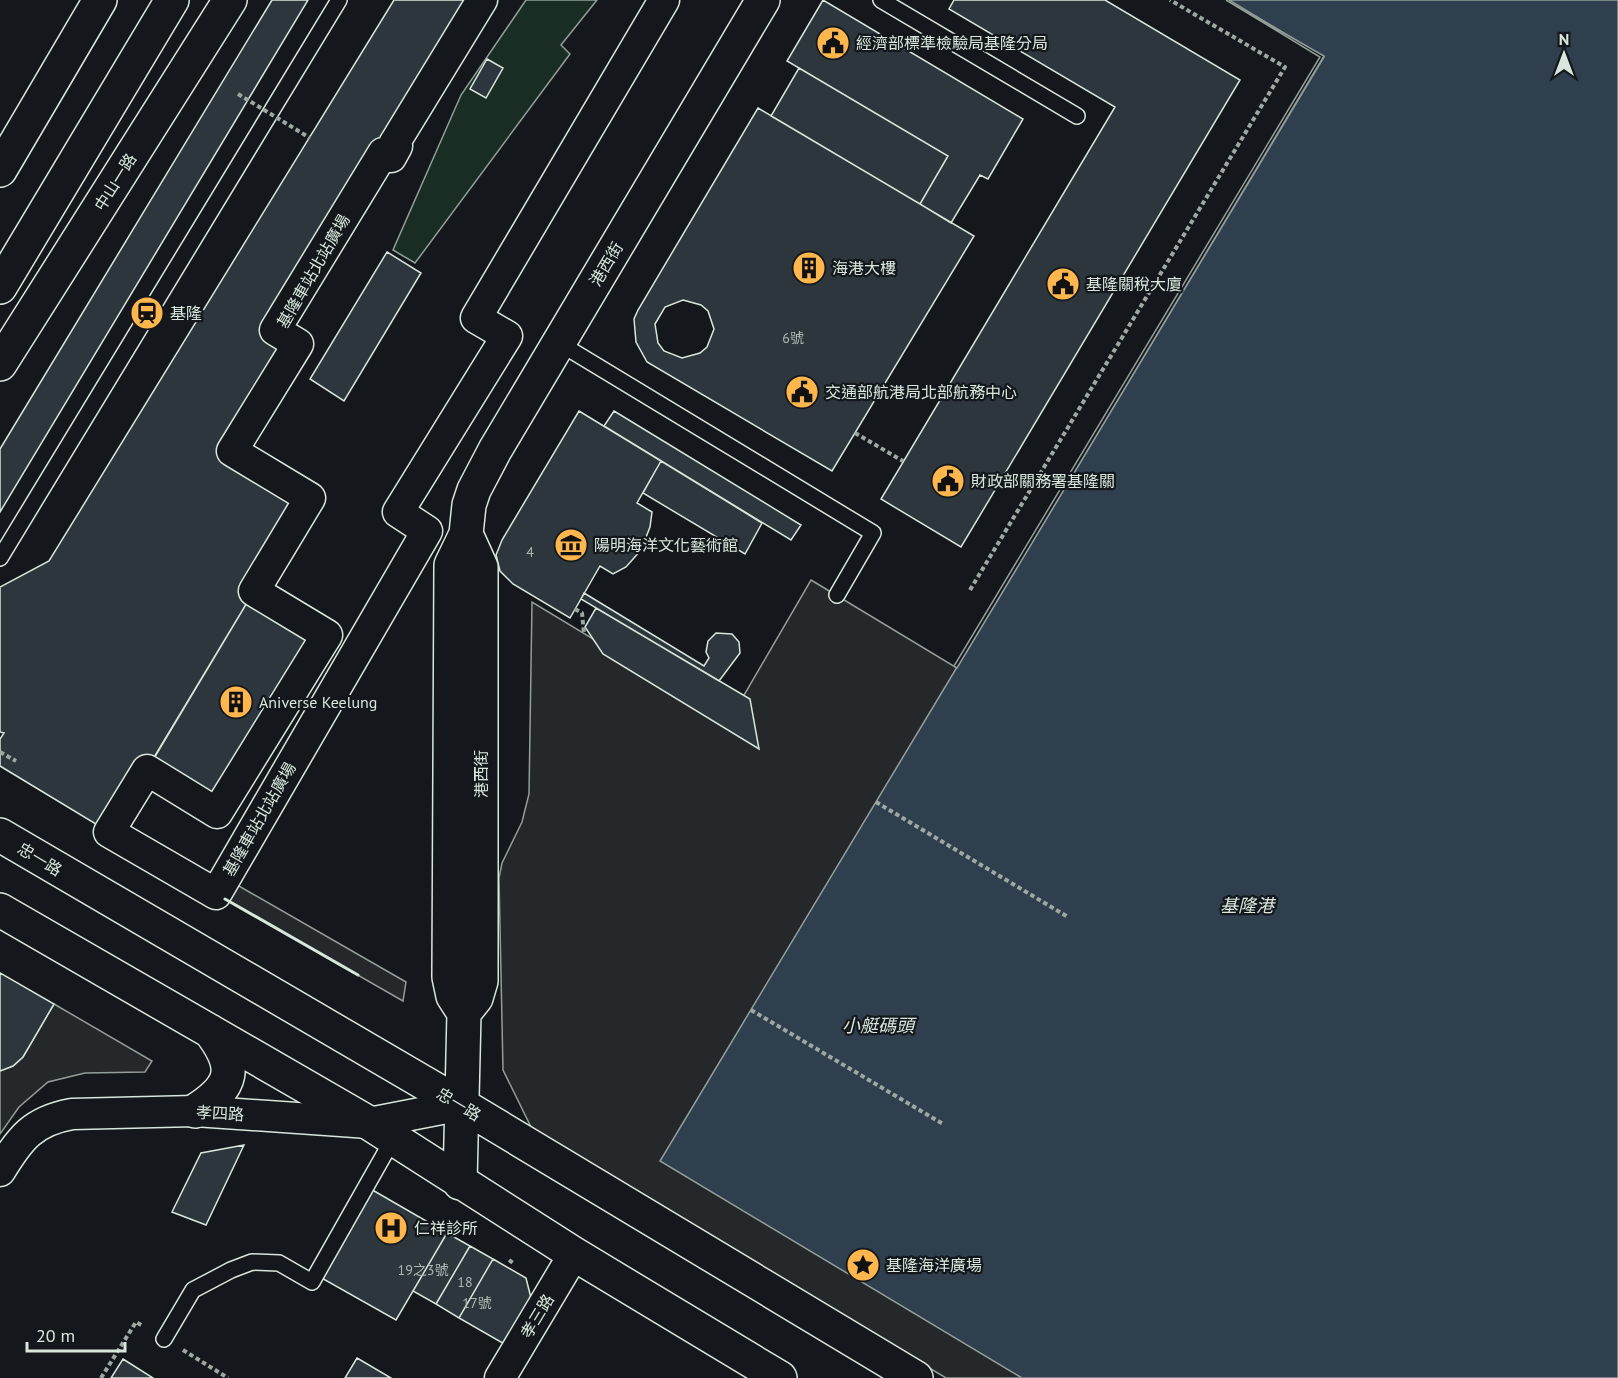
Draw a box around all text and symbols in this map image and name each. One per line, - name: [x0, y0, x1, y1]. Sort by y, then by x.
- north arrow: [1534, 24, 1594, 84]
- public building icon: 經濟部標準檢驗局基隆分局: [815, 25, 851, 61]
- text: N: [1559, 29, 1569, 49]
- place label: 經濟部標準檢驗局基隆分局: [856, 33, 1048, 53]
- street label: 中山一路: [90, 150, 140, 214]
- street label: 基隆車站北站廣場: [272, 211, 354, 331]
- street label: 港西街: [585, 238, 627, 290]
- building icon: 海港大樓: [791, 250, 827, 286]
- place label: 海港大樓: [832, 258, 896, 278]
- public building icon: 基隆關稅大廈: [1045, 266, 1081, 302]
- place label: 基隆關稅大廈: [1086, 274, 1182, 294]
- station icon: 基隆: [129, 295, 165, 331]
- place label: 基隆: [170, 303, 202, 323]
- house number: 6號: [782, 329, 804, 347]
- public building icon: 交通部航港局北部航務中心: [784, 374, 820, 410]
- place label: 交通部航港局北部航務中心: [825, 382, 1017, 402]
- public building icon: 財政部關務署基隆關: [930, 463, 966, 499]
- place label: 財政部關務署基隆關: [971, 471, 1115, 491]
- museum icon: 陽明海洋文化藝術館: [553, 527, 589, 563]
- place label: 陽明海洋文化藝術館: [594, 535, 738, 555]
- house number: 4: [526, 543, 534, 561]
- building icon: Aniverse Keelung: [218, 684, 254, 720]
- place label: Aniverse Keelung: [259, 692, 377, 712]
- street label: 港西街: [471, 750, 491, 798]
- street label: 基隆車站北站廣場: [218, 759, 300, 879]
- street label: 忠一路: [14, 838, 66, 880]
- water label: 基隆港: [1220, 894, 1277, 917]
- water label: 小艇碼頭: [842, 1014, 917, 1037]
- street label: 忠一路: [433, 1083, 485, 1125]
- street label: 孝四路: [196, 1102, 244, 1124]
- hospital icon: 仁祥診所: [373, 1210, 409, 1246]
- place label: 仁祥診所: [414, 1218, 478, 1238]
- place icon: 基隆海洋廣場: [845, 1247, 881, 1283]
- place label: 基隆海洋廣場: [886, 1255, 982, 1275]
- house number: 19之3號: [398, 1261, 448, 1279]
- house number: 18: [457, 1273, 473, 1291]
- street label: 孝三路: [516, 1290, 558, 1342]
- house number: 17號: [462, 1294, 492, 1312]
- scale bar: [27, 1315, 124, 1353]
- text: 20 m: [36, 1324, 75, 1347]

